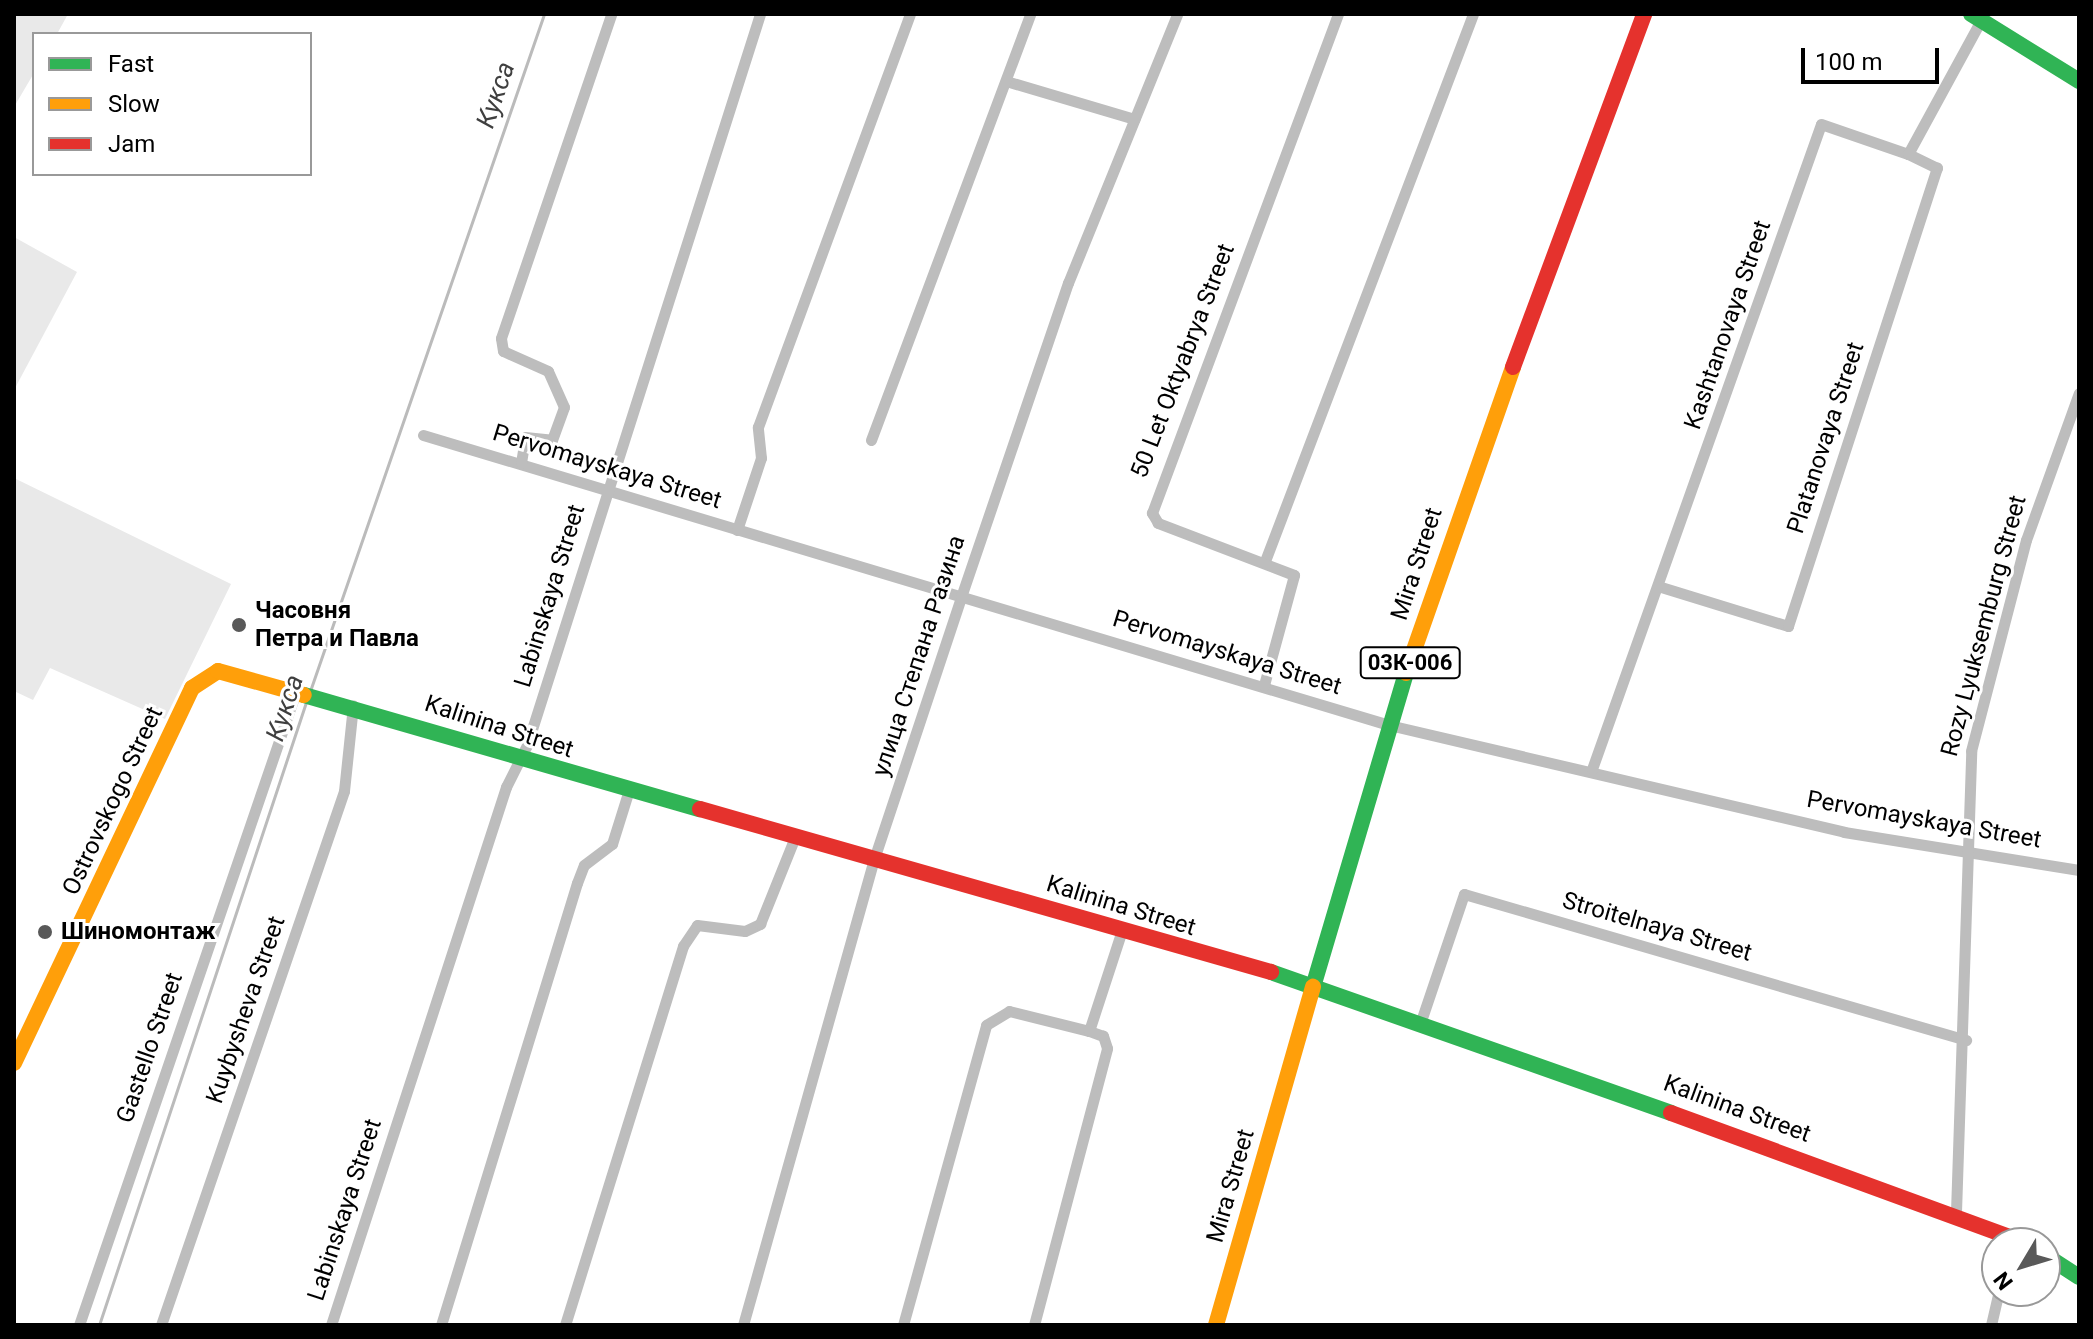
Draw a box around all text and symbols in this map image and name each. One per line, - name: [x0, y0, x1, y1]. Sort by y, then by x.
- legend: [32, 32, 312, 176]
- scale bar: [1805, 32, 1943, 82]
- text: 100 m: [1815, 48, 1882, 76]
- text: Fast: [108, 50, 154, 78]
- water label: Кукса: [470, 58, 522, 132]
- text: Slow: [108, 90, 160, 118]
- text: Jam: [108, 130, 155, 158]
- street label: Kashtanovaya Street: [1679, 217, 1777, 433]
- street label: 50 Let Oktyabrya Street: [1125, 240, 1241, 482]
- street label: Platanovaya Street: [1781, 339, 1871, 537]
- street label: Pervomayskaya Street: [489, 419, 725, 515]
- street label: Rozy Lyuksemburg Street: [1935, 492, 2033, 760]
- street label: Labinskaya Street: [509, 501, 591, 691]
- street label: Mira Street: [1385, 504, 1449, 624]
- street label: улица Степана Разина: [866, 532, 972, 780]
- place label: Часовня Петра и Павла: [255, 597, 419, 653]
- street label: Pervomayskaya Street: [1109, 605, 1345, 701]
- marker: Часовня Петра и Павла: [230, 616, 248, 634]
- road number: 03К-006: [1358, 645, 1462, 681]
- water label: Кукса: [260, 671, 310, 745]
- street label: Kalinina Street: [421, 689, 577, 765]
- street label: Ostrovskogo Street: [57, 702, 169, 900]
- street label: Pervomayskaya Street: [1805, 785, 2043, 855]
- street label: Kalinina Street: [1043, 870, 1199, 942]
- street label: Stroitelnaya Street: [1559, 886, 1755, 968]
- street label: Kuybysheva Street: [200, 913, 292, 1107]
- place label: Шиномонтаж: [61, 918, 216, 946]
- marker: Шиномонтаж: [36, 923, 54, 941]
- street label: Gastello Street: [111, 969, 189, 1127]
- street label: Kalinina Street: [1660, 1069, 1814, 1149]
- street label: Labinskaya Street: [302, 1115, 388, 1305]
- street label: Mira Street: [1201, 1126, 1261, 1246]
- north arrow: [1981, 1227, 2061, 1307]
- text: N: [1989, 1267, 2018, 1295]

